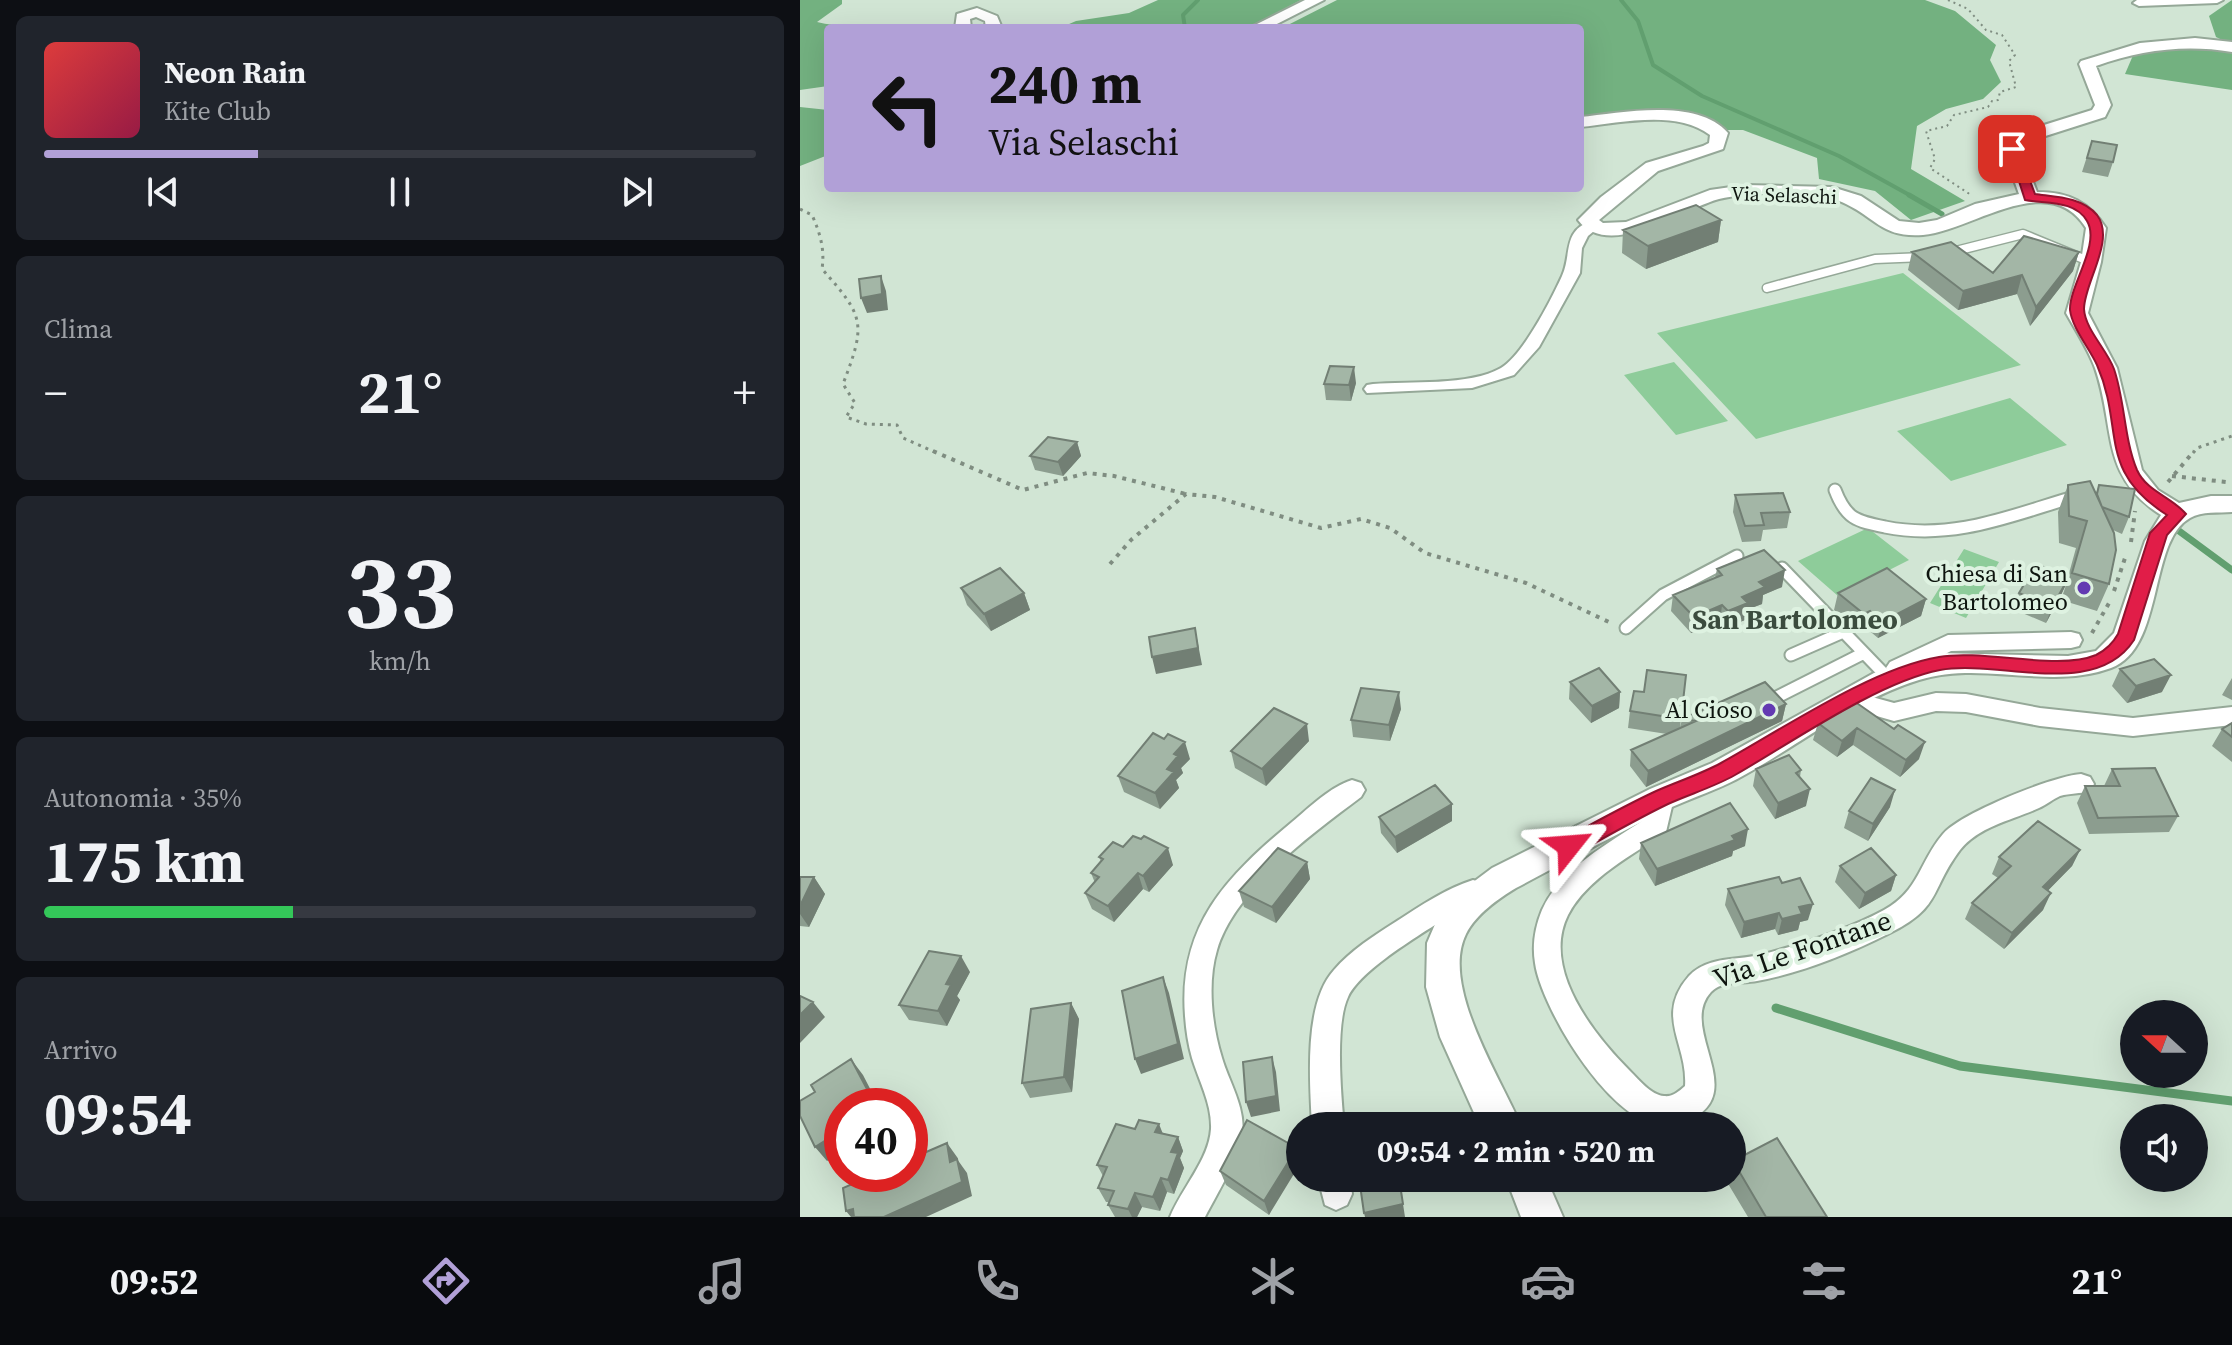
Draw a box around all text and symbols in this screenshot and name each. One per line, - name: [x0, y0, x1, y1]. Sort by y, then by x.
- text: 240 m: [988, 45, 1142, 122]
- text: Neon Rain: [164, 52, 306, 93]
- icon: left: [856, 56, 960, 160]
- text: Kite Club: [164, 93, 271, 129]
- pin: [1978, 115, 2046, 183]
- text: Via Selaschi: [988, 118, 1179, 167]
- icon: arrive: [1990, 127, 2034, 171]
- icon: previous: [141, 170, 185, 214]
- icon: pause: [378, 170, 422, 214]
- icon: next: [615, 170, 659, 214]
- street label: Via Selaschi: [1731, 179, 1838, 211]
- text: Clima: [44, 311, 113, 347]
- text: 21°: [358, 351, 442, 433]
- text: −: [44, 362, 67, 423]
- text: +: [733, 362, 756, 423]
- text: 33: [344, 519, 456, 662]
- place label: Chiesa di San Bartolomeo: [1926, 557, 2068, 618]
- marker: Chiesa di San Bartolomeo: [2075, 579, 2093, 597]
- district label: San Bartolomeo: [1692, 600, 1898, 638]
- text: km/h: [369, 643, 431, 679]
- place label: Al Cioso: [1665, 693, 1753, 726]
- marker: Al Cioso: [1760, 701, 1778, 719]
- text: Autonomia · 35%: [44, 780, 242, 816]
- position arrow: [1527, 804, 1611, 888]
- text: 175 km: [44, 820, 245, 902]
- street label: Via Le Fontane: [1708, 901, 1896, 997]
- north arrow: [2120, 1000, 2208, 1088]
- map controls: [2120, 1000, 2208, 1192]
- text: Arrivo: [44, 1032, 118, 1068]
- text: 09:54: [44, 1072, 192, 1154]
- speed limit sign: 40: [824, 1088, 928, 1192]
- button: sound: [2120, 1104, 2208, 1192]
- text: 09:54 · 2 min · 520 m: [1377, 1131, 1655, 1172]
- icon: directions: [418, 1253, 474, 1309]
- icon: music: [694, 1253, 750, 1309]
- icon: phone: [969, 1253, 1025, 1309]
- icon: climate: [1245, 1253, 1301, 1309]
- icon: car: [1520, 1253, 1576, 1309]
- icon: filters: [1796, 1253, 1852, 1309]
- text: 09:52: [110, 1257, 199, 1306]
- text: 21°: [2071, 1257, 2122, 1306]

